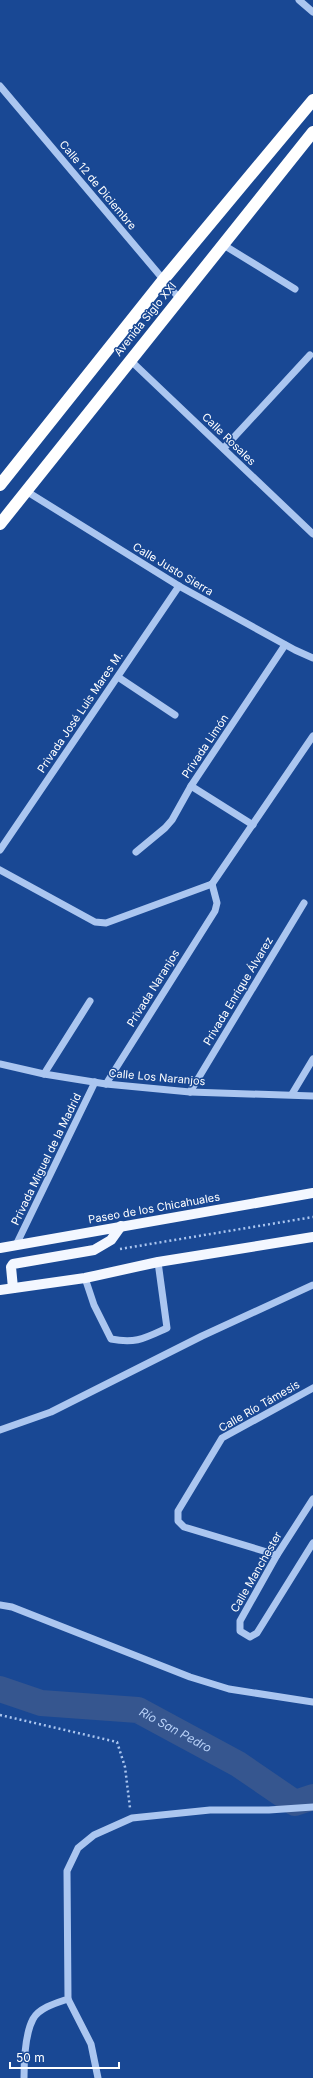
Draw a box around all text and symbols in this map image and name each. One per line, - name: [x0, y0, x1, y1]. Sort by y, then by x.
- street label: Calle 12 de Diciembre: [57, 137, 139, 233]
- street label: Avenida Siglo XXI: [111, 279, 179, 359]
- street label: Calle Rosales: [199, 410, 259, 468]
- street label: Calle Justo Sierra: [130, 539, 216, 599]
- street label: Privada José Luis Mares M.: [34, 649, 126, 775]
- street label: Privada Limón: [179, 711, 231, 781]
- street label: Privada Enrique Álvarez: [200, 934, 276, 1048]
- street label: Privada Naranjos: [124, 947, 183, 1029]
- street label: Calle Los Naranjos: [108, 1066, 206, 1088]
- street label: Privada Miguel de la Madrid: [8, 1091, 84, 1227]
- street label: Paseo de los Chicahuales: [87, 1189, 221, 1226]
- street label: Calle Río Támesis: [216, 1377, 302, 1435]
- street label: Calle Manchester: [227, 1529, 285, 1615]
- water label: Río San Pedro: [137, 1704, 214, 1755]
- scale bar: [10, 2044, 119, 2070]
- text: 50 m: [16, 2050, 45, 2065]

